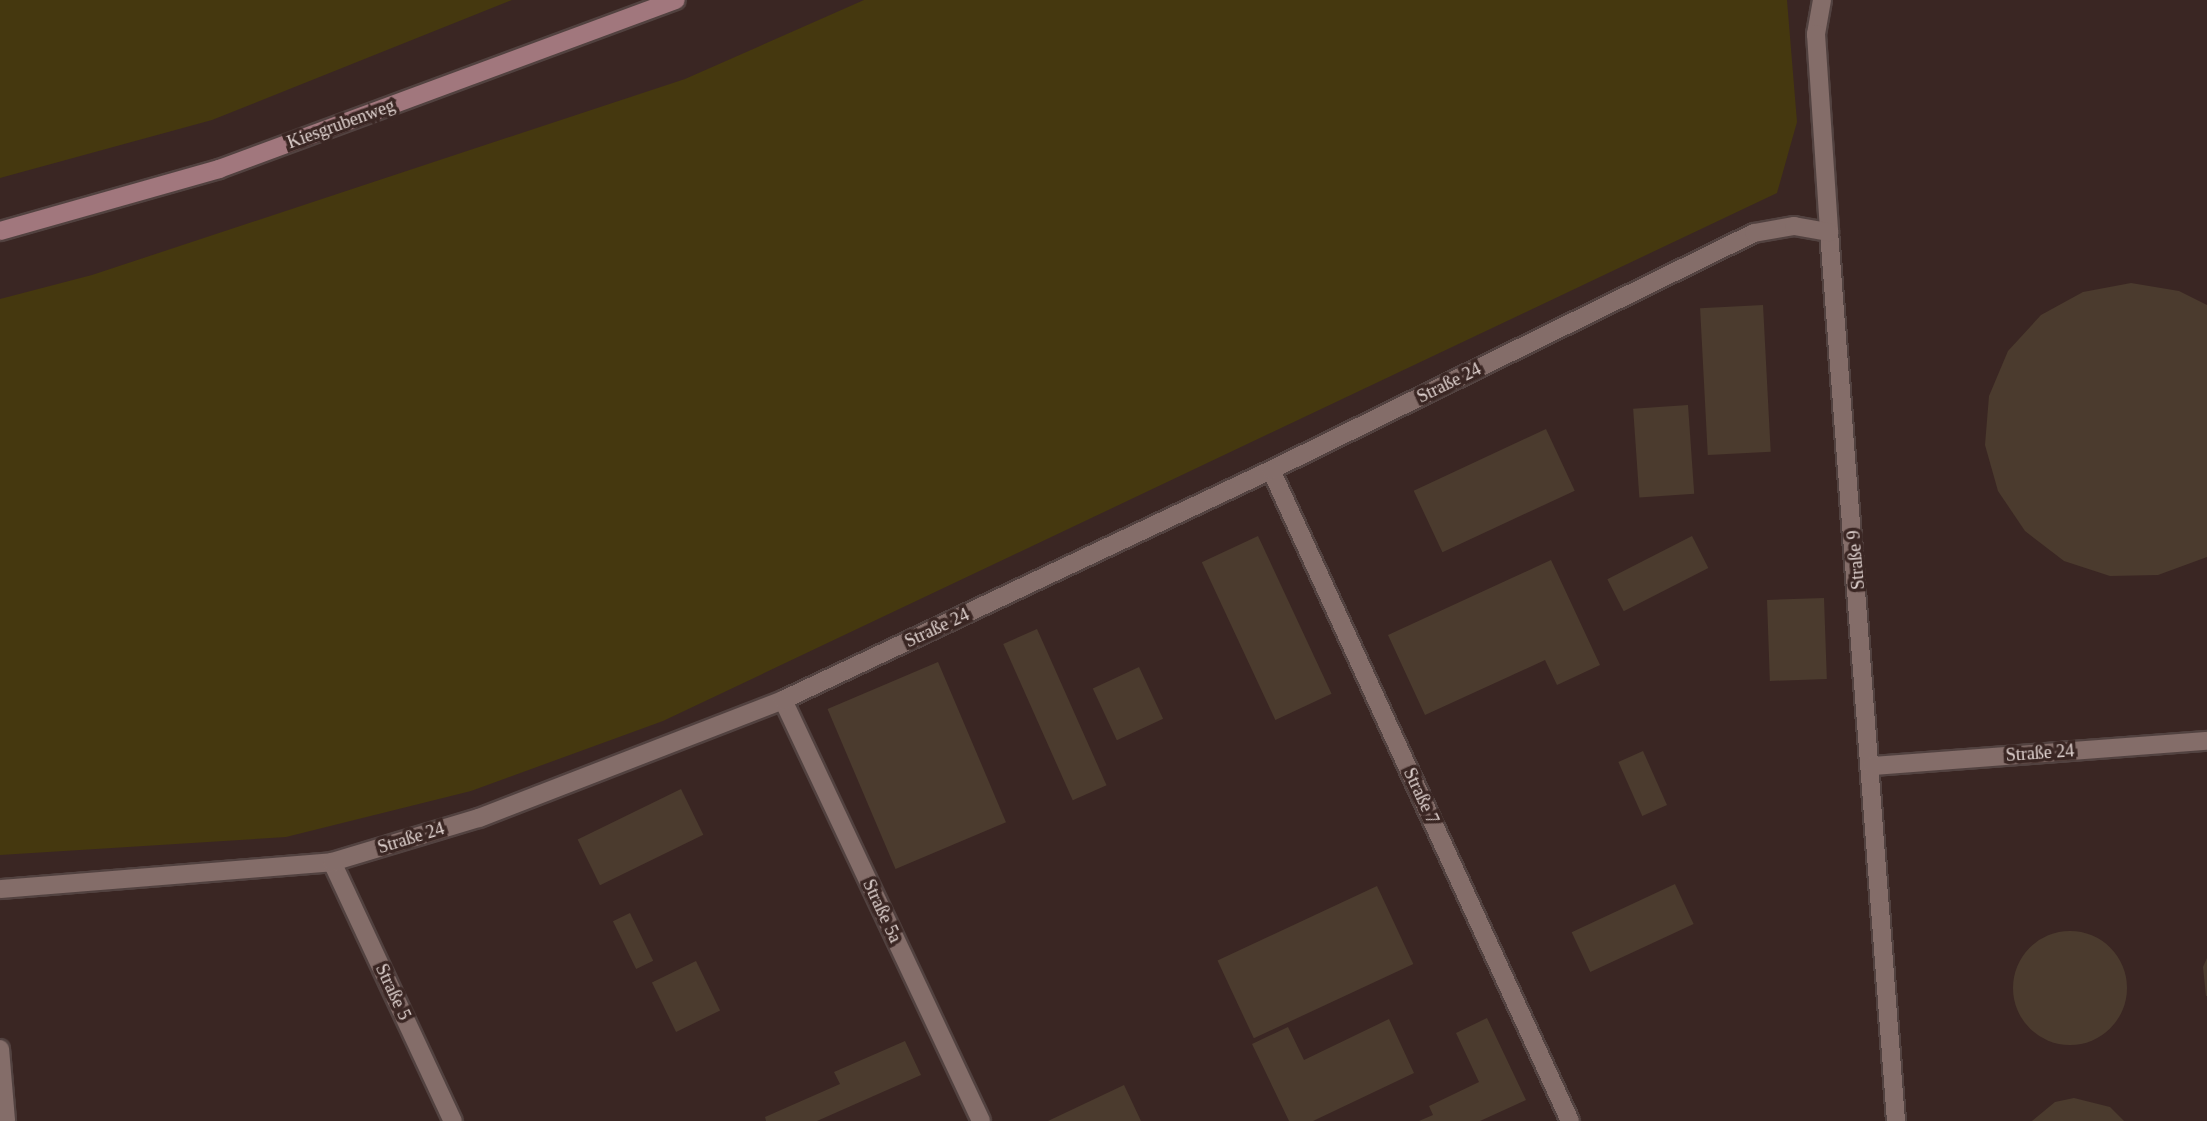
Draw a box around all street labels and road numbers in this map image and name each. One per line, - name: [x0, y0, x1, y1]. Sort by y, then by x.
- street label: Kiesgrubenweg: [284, 95, 398, 153]
- street label: Straße 24: [1413, 358, 1485, 408]
- street label: Straße 9: [1843, 529, 1869, 591]
- street label: Straße 24: [901, 604, 973, 652]
- street label: Straße 24: [2005, 740, 2075, 766]
- street label: Straße 7: [1399, 764, 1443, 828]
- street label: Straße 24: [375, 818, 447, 858]
- street label: Straße 5a: [858, 876, 906, 946]
- street label: Straße 5: [371, 960, 415, 1024]

